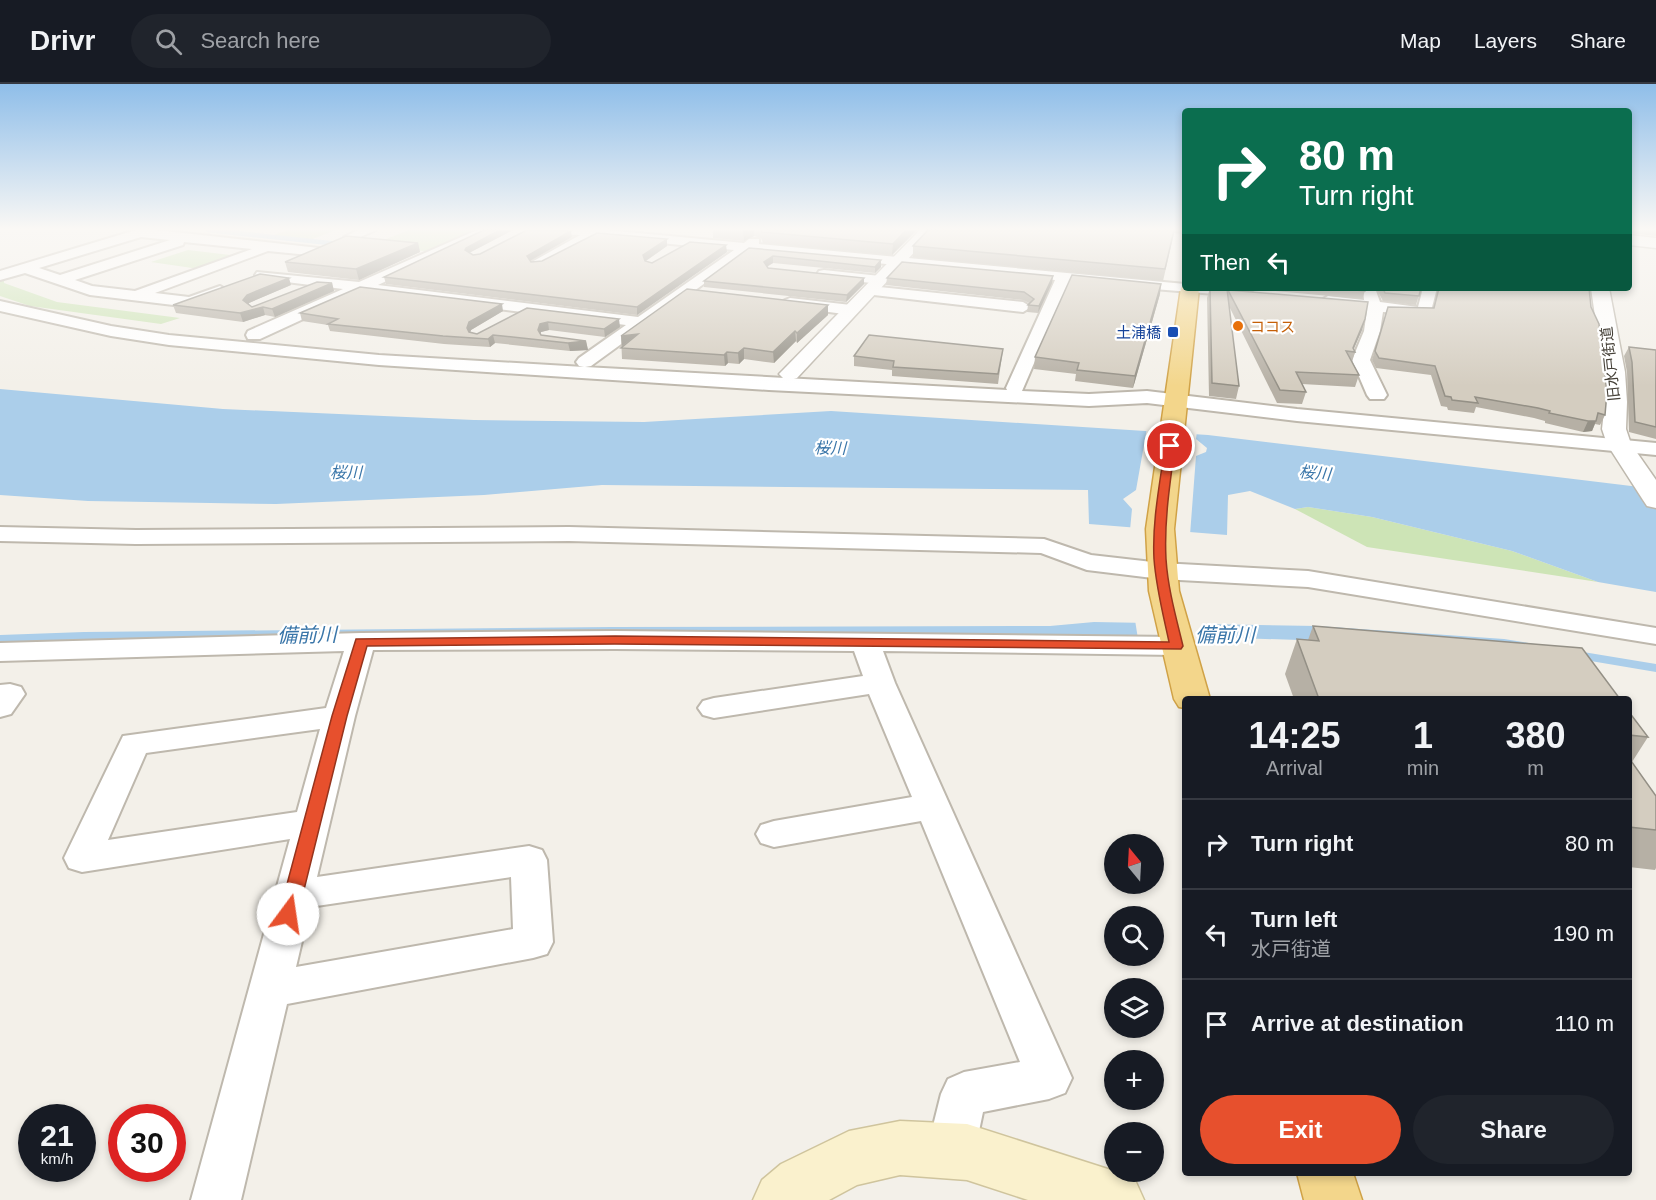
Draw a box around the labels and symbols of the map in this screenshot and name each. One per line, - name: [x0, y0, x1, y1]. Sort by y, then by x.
- place label: ココス: [1250, 318, 1295, 335]
- marker: ココス: [1231, 319, 1245, 333]
- place label: 土浦橋: [1116, 324, 1161, 341]
- marker: 土浦橋: [1166, 325, 1180, 339]
- street label: 旧水戸街道: [1598, 326, 1622, 402]
- pin: [1144, 420, 1195, 471]
- water label: 桜川: [814, 439, 848, 457]
- water label: 桜川: [1298, 463, 1334, 483]
- water label: 桜川: [330, 464, 364, 481]
- water label: 備前川: [277, 623, 339, 647]
- water label: 備前川: [1195, 624, 1257, 646]
- north arrow: [1104, 834, 1164, 894]
- position arrow: [256, 882, 320, 946]
- speed limit sign: 30: [108, 1104, 186, 1182]

